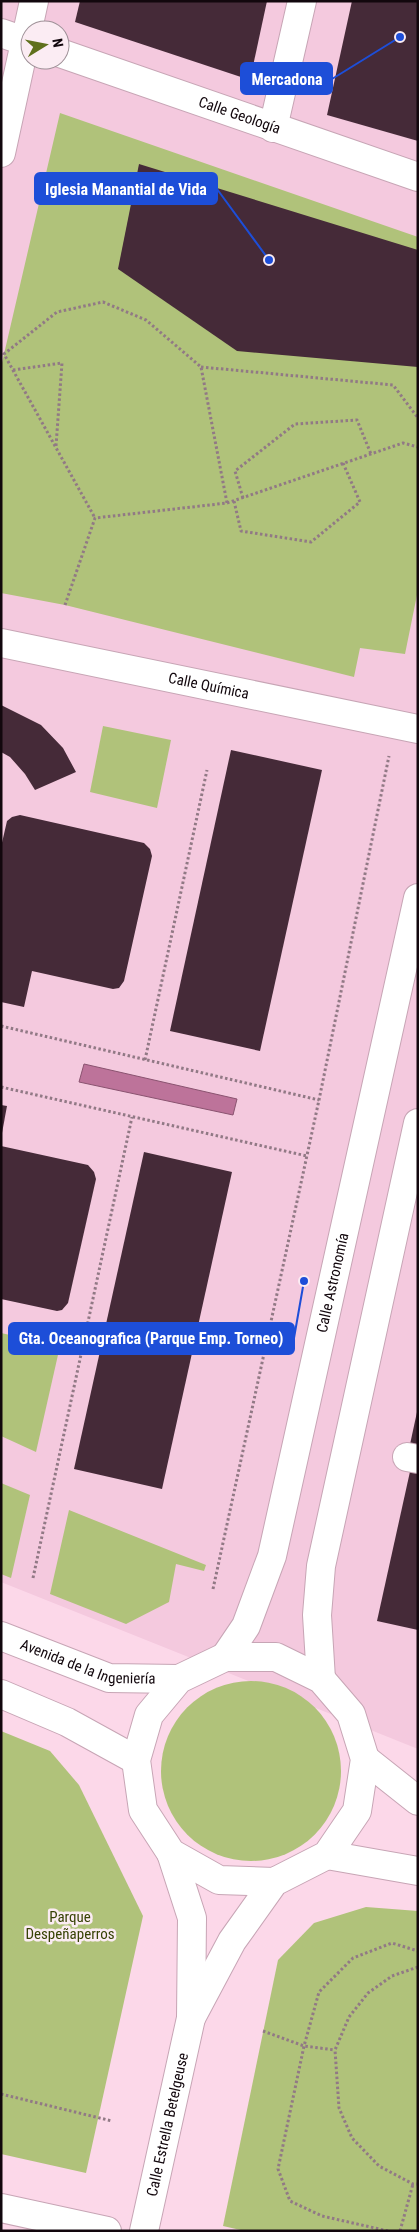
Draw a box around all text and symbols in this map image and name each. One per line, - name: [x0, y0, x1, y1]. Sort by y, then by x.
- north arrow: [20, 20, 70, 70]
- text: N: [49, 37, 66, 48]
- callout: Mercadona: [241, 63, 332, 94]
- text: Mercadona: [251, 70, 323, 89]
- street label: Calle Geología: [196, 93, 283, 138]
- callout: Iglesia Manantial de Vida: [35, 173, 217, 204]
- text: Iglesia Manantial de Vida: [45, 180, 207, 199]
- street label: Calle Química: [167, 669, 251, 703]
- street label: Calle Astronomía: [313, 1231, 352, 1334]
- callout: Gta. Oceanografica (Parque Emp. Torneo): [9, 1323, 294, 1354]
- text: Gta. Oceanografica (Parque Emp. Torneo): [19, 1329, 283, 1348]
- street label: Avenida de la Ingeniería: [18, 1635, 156, 1688]
- park label: Parque Despeñaperros: [25, 1908, 115, 1943]
- street label: Calle Estrella Betelgeuse: [143, 2051, 192, 2198]

